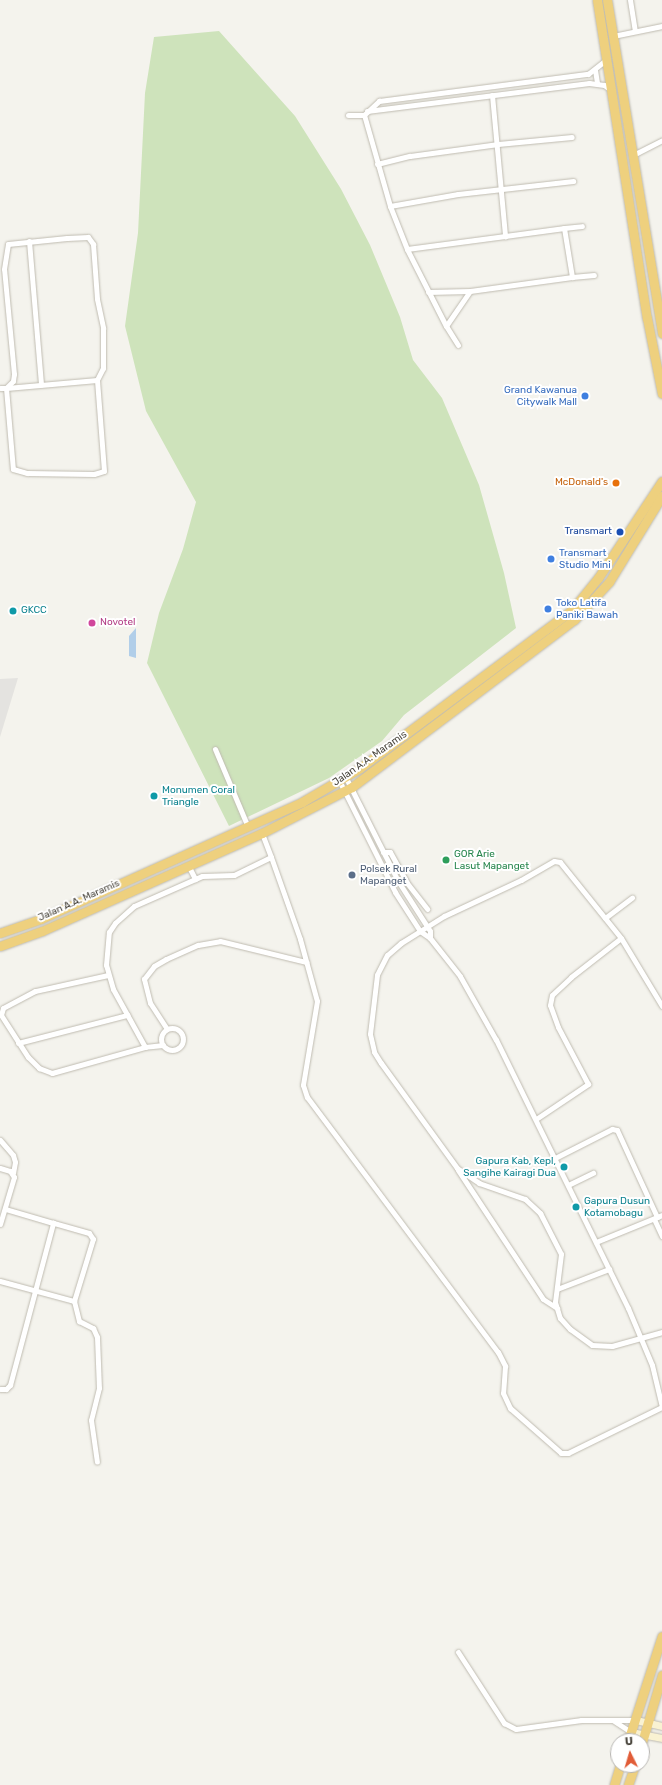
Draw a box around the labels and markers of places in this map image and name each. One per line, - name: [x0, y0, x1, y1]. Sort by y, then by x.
- place label: Grand Kawanua Citywalk Mall: [504, 384, 577, 408]
- marker: Grand Kawanua Citywalk Mall: [580, 391, 590, 401]
- place label: McDonald's: [555, 477, 608, 489]
- marker: McDonald's: [611, 478, 621, 488]
- place label: Transmart: [565, 526, 612, 538]
- marker: Transmart: [615, 527, 625, 537]
- place label: Transmart Studio Mini: [559, 547, 611, 570]
- marker: Transmart Studio Mini: [546, 554, 556, 564]
- place label: Toko Latifa Paniki Bawah: [556, 597, 618, 620]
- marker: Toko Latifa Paniki Bawah: [543, 604, 553, 614]
- place label: GKCC: [21, 605, 47, 617]
- marker: GKCC: [8, 606, 18, 616]
- place label: Novotel: [100, 617, 135, 629]
- marker: Novotel: [87, 618, 97, 628]
- place label: Monumen Coral Triangle: [162, 784, 235, 808]
- marker: Monumen Coral Triangle: [149, 791, 159, 801]
- place label: GOR Arie Lasut Mapanget: [454, 848, 529, 872]
- marker: GOR Arie Lasut Mapanget: [441, 855, 451, 865]
- place label: Polsek Rural Mapanget: [360, 863, 417, 886]
- marker: Polsek Rural Mapanget: [347, 870, 357, 880]
- place label: Gapura Kab, Kepl, Sangihe Kairagi Dua: [463, 1155, 556, 1178]
- marker: Gapura Kab, Kepl, Sangihe Kairagi Dua: [559, 1162, 569, 1172]
- place label: Gapura Dusun Kotamobagu: [584, 1195, 650, 1218]
- marker: Gapura Dusun Kotamobagu: [571, 1202, 581, 1212]

